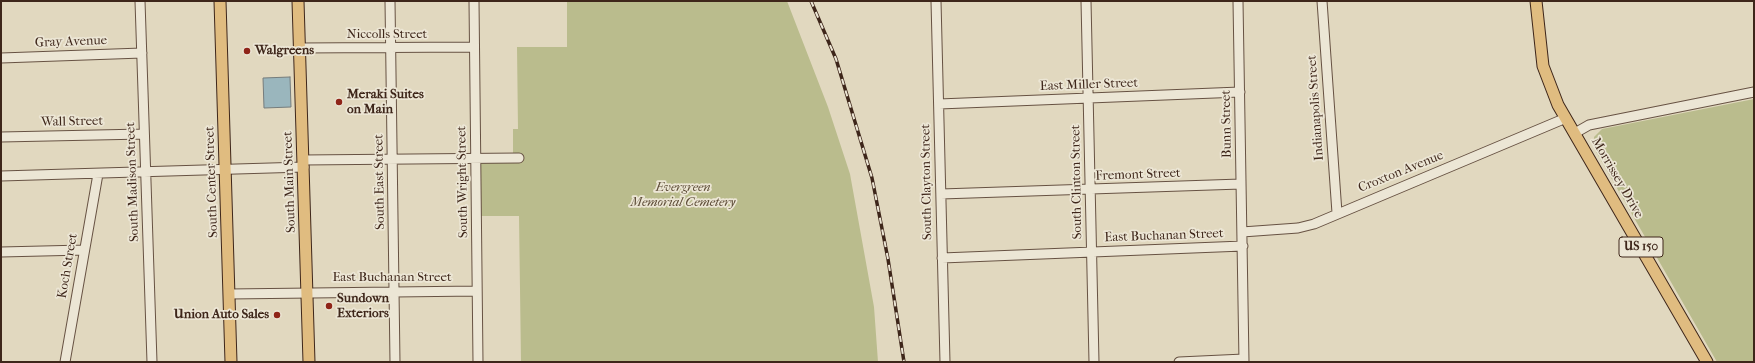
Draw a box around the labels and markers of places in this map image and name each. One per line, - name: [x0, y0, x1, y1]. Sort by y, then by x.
- place label: Walgreens: [255, 43, 314, 59]
- marker: Walgreens: [242, 46, 252, 56]
- place label: Meraki Suites on Main: [347, 87, 424, 118]
- marker: Meraki Suites on Main: [334, 97, 344, 107]
- place label: Sundown Exteriors: [337, 291, 389, 322]
- marker: Sundown Exteriors: [324, 301, 334, 311]
- place label: Union Auto Sales: [174, 307, 269, 323]
- marker: Union Auto Sales: [272, 310, 282, 320]

